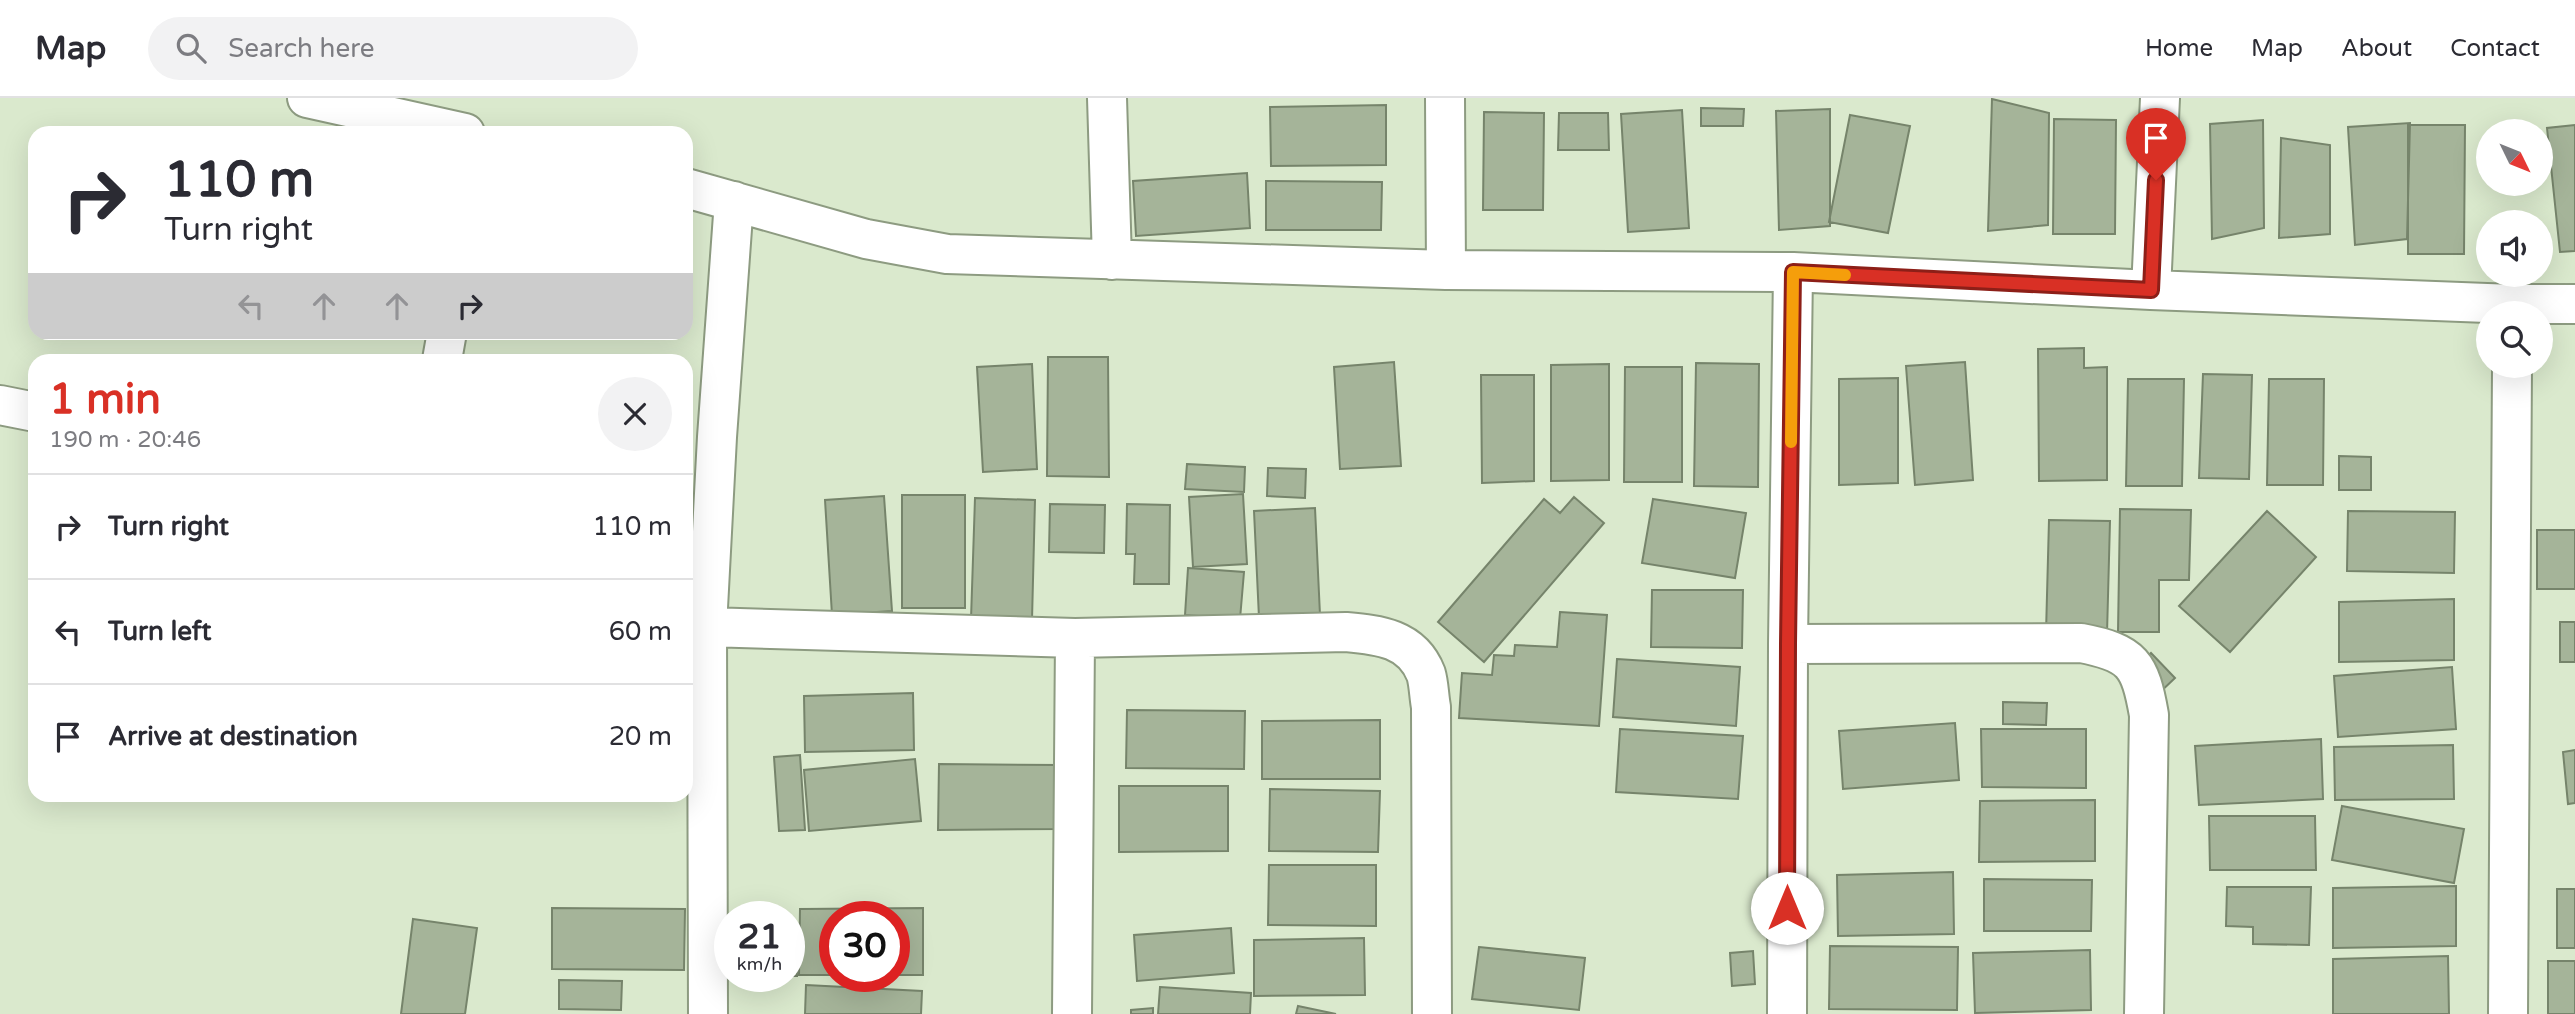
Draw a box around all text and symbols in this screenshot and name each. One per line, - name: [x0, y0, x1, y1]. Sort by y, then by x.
- search box: [148, 17, 638, 80]
- text: Map: [35, 29, 106, 68]
- icon: search: [172, 29, 210, 67]
- text: Search here: [228, 33, 374, 64]
- text: Home: [2145, 34, 2213, 63]
- text: Map: [2251, 34, 2303, 63]
- text: About: [2341, 34, 2412, 63]
- text: Contact: [2450, 34, 2540, 63]
- pin: [2126, 108, 2186, 180]
- icon: arrive: [2137, 119, 2175, 157]
- north arrow: [2476, 119, 2553, 196]
- map controls: [2476, 119, 2553, 378]
- text: 110 m: [164, 151, 314, 210]
- icon: right: [49, 154, 140, 245]
- button: sound: [2476, 210, 2553, 287]
- text: Turn right: [164, 211, 313, 249]
- icon: left: [232, 287, 270, 325]
- icon: ahead: [305, 287, 343, 325]
- icon: ahead: [378, 287, 416, 325]
- icon: right: [451, 287, 489, 325]
- button: search: [2476, 301, 2553, 378]
- text: 1 min: [49, 374, 161, 425]
- button: close: [598, 377, 672, 451]
- text: 190 m · 20:46: [49, 426, 201, 454]
- icon: right: [49, 508, 87, 546]
- text: Turn right: [108, 511, 229, 542]
- text: 110 m: [592, 511, 672, 542]
- icon: left: [49, 613, 87, 651]
- text: Turn left: [108, 616, 211, 647]
- text: 60 m: [609, 616, 672, 647]
- icon: arrive: [49, 718, 87, 756]
- text: Arrive at destination: [108, 721, 358, 752]
- text: 20 m: [609, 721, 672, 752]
- position arrow: [1750, 871, 1824, 945]
- speed limit sign: 30: [819, 901, 910, 992]
- text: 21: [738, 916, 781, 958]
- text: km/h: [737, 953, 782, 975]

